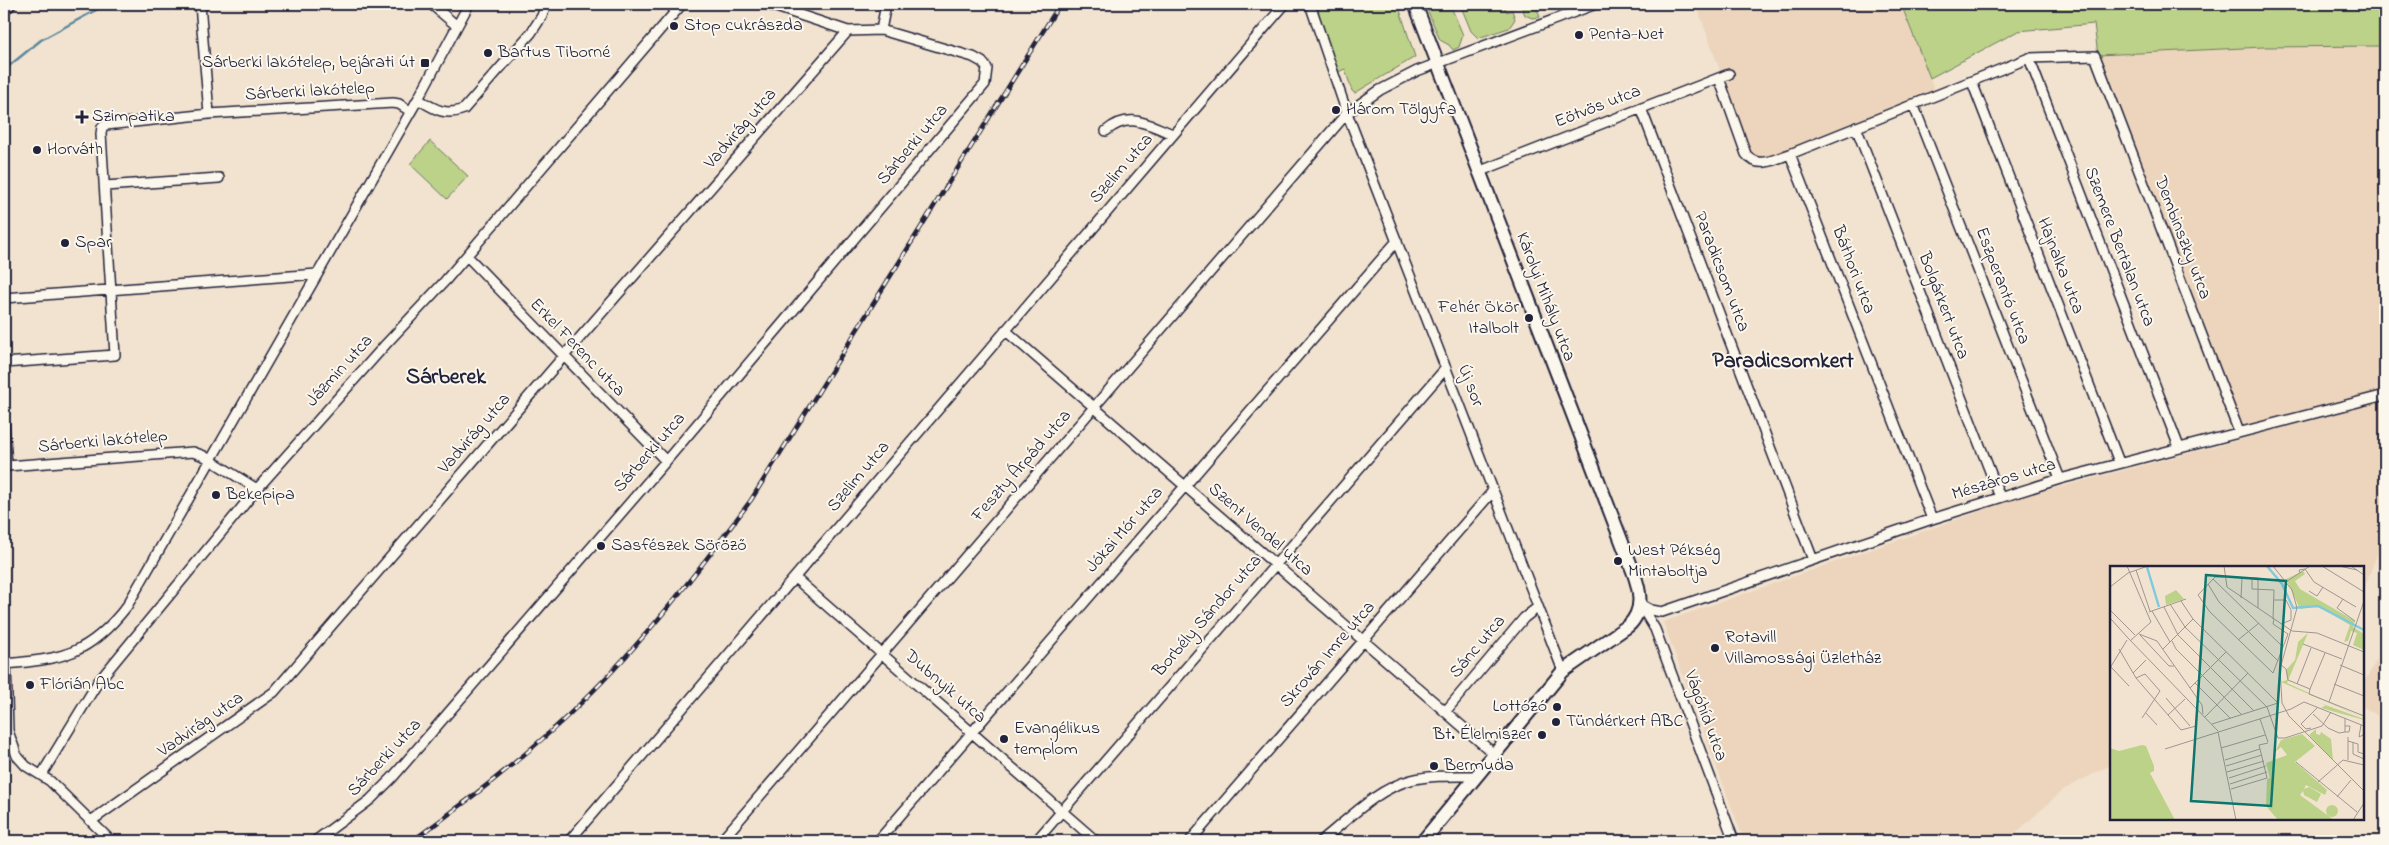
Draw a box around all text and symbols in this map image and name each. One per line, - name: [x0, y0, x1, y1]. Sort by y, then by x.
- place label: Stop cukrászda: [684, 13, 803, 39]
- marker: Stop cukrászda: [668, 20, 680, 32]
- place label: Penta-Net: [1589, 22, 1664, 48]
- marker: Penta-Net: [1573, 29, 1585, 41]
- place label: Bartus Tiborné: [497, 40, 611, 66]
- marker: Bartus Tiborné: [482, 47, 494, 59]
- place label: Sárberki lakótelep, bejárati út: [202, 50, 415, 76]
- marker: Sárberki lakótelep, bejárati út: [419, 57, 431, 69]
- street label: Sárberki lakótelep: [244, 76, 376, 108]
- street label: Eötvös utca: [1551, 79, 1645, 135]
- street label: Vadvirág utca: [698, 83, 784, 177]
- place label: Három Tölgyfa: [1346, 97, 1457, 124]
- street label: Sárberki utca: [871, 99, 955, 191]
- place label: Szimpatika: [92, 104, 175, 130]
- marker: Három Tölgyfa: [1330, 104, 1342, 116]
- marker: Szimpatika: [76, 111, 88, 123]
- street label: Szelim utca: [1084, 128, 1160, 210]
- place label: Horváth: [47, 137, 103, 163]
- marker: Horváth: [31, 144, 43, 156]
- street label: Szemere Bertalan utca: [2077, 163, 2161, 331]
- street label: Dembinszky utca: [2146, 172, 2217, 303]
- street label: Paradicsom utca: [1686, 208, 1756, 336]
- street label: Hajnalka utca: [2030, 214, 2090, 318]
- street label: Báthori utca: [1824, 221, 1882, 318]
- street label: Eszperantó utca: [1968, 224, 2036, 348]
- street label: Károlyi Mihály utca: [1508, 229, 1582, 365]
- place label: Spar: [75, 230, 112, 256]
- marker: Spar: [59, 237, 71, 249]
- street label: Bolgárkert utca: [1909, 248, 1975, 364]
- street label: Erkel Ferenc utca: [523, 293, 631, 403]
- place label: Fehér Ökör Italbolt: [1437, 295, 1519, 342]
- marker: Fehér Ökör Italbolt: [1523, 312, 1535, 324]
- street label: Jázmin utca: [300, 329, 380, 413]
- district label: Paradicsomkert: [1712, 346, 1854, 378]
- street label: Új sor: [1450, 361, 1490, 411]
- district label: Sárberek: [406, 362, 487, 394]
- street label: Vadvirág utca: [432, 388, 518, 482]
- street label: Feszty Árpád utca: [965, 404, 1078, 529]
- street label: Sárberki utca: [608, 407, 692, 499]
- street label: Sárberki lakótelep: [37, 423, 169, 461]
- street label: Szelim utca: [821, 436, 897, 518]
- street label: Mészáros utca: [1949, 452, 2059, 508]
- street label: Szent Vendel utca: [1202, 477, 1318, 583]
- street label: Jókai Mór utca: [1080, 481, 1170, 579]
- place label: Bekepipa: [225, 482, 295, 508]
- marker: Bekepipa: [210, 489, 222, 501]
- place label: Sasfészek Söröző: [611, 533, 747, 559]
- place label: West Pékség Mintaboltja: [1628, 538, 1720, 585]
- marker: Sasfészek Söröző: [595, 540, 607, 552]
- street label: Borbély Sándor utca: [1147, 549, 1269, 684]
- marker: West Pékség Mintaboltja: [1612, 555, 1624, 567]
- inset map: [2110, 566, 2364, 820]
- street label: Skrován Imre utca: [1274, 596, 1382, 714]
- street label: Sánc utca: [1444, 610, 1512, 684]
- place label: Rotavill Villamossági Üzletház: [1724, 625, 1882, 673]
- marker: Rotavill Villamossági Üzletház: [1709, 642, 1721, 654]
- street label: Dubnyik utca: [897, 643, 992, 730]
- street label: Vágóhíd utca: [1675, 666, 1733, 765]
- place label: Flórián Abc: [39, 672, 124, 698]
- marker: Flórián Abc: [24, 679, 36, 691]
- street label: Vadvirág utca: [152, 686, 250, 766]
- place label: Lottózó: [1493, 694, 1547, 720]
- marker: Lottózó: [1551, 701, 1563, 713]
- place label: Tündérkert ABC: [1566, 709, 1683, 735]
- street label: Sárberki utca: [342, 713, 428, 803]
- place label: Evangélikus templom: [1014, 716, 1100, 763]
- marker: Tündérkert ABC: [1550, 716, 1562, 728]
- place label: Bt. Élelmiszer: [1432, 722, 1532, 748]
- marker: Bt. Élelmiszer: [1536, 729, 1548, 741]
- marker: Evangélikus templom: [998, 733, 1010, 745]
- place label: Bermuda: [1443, 753, 1514, 779]
- marker: Bermuda: [1428, 760, 1440, 772]

